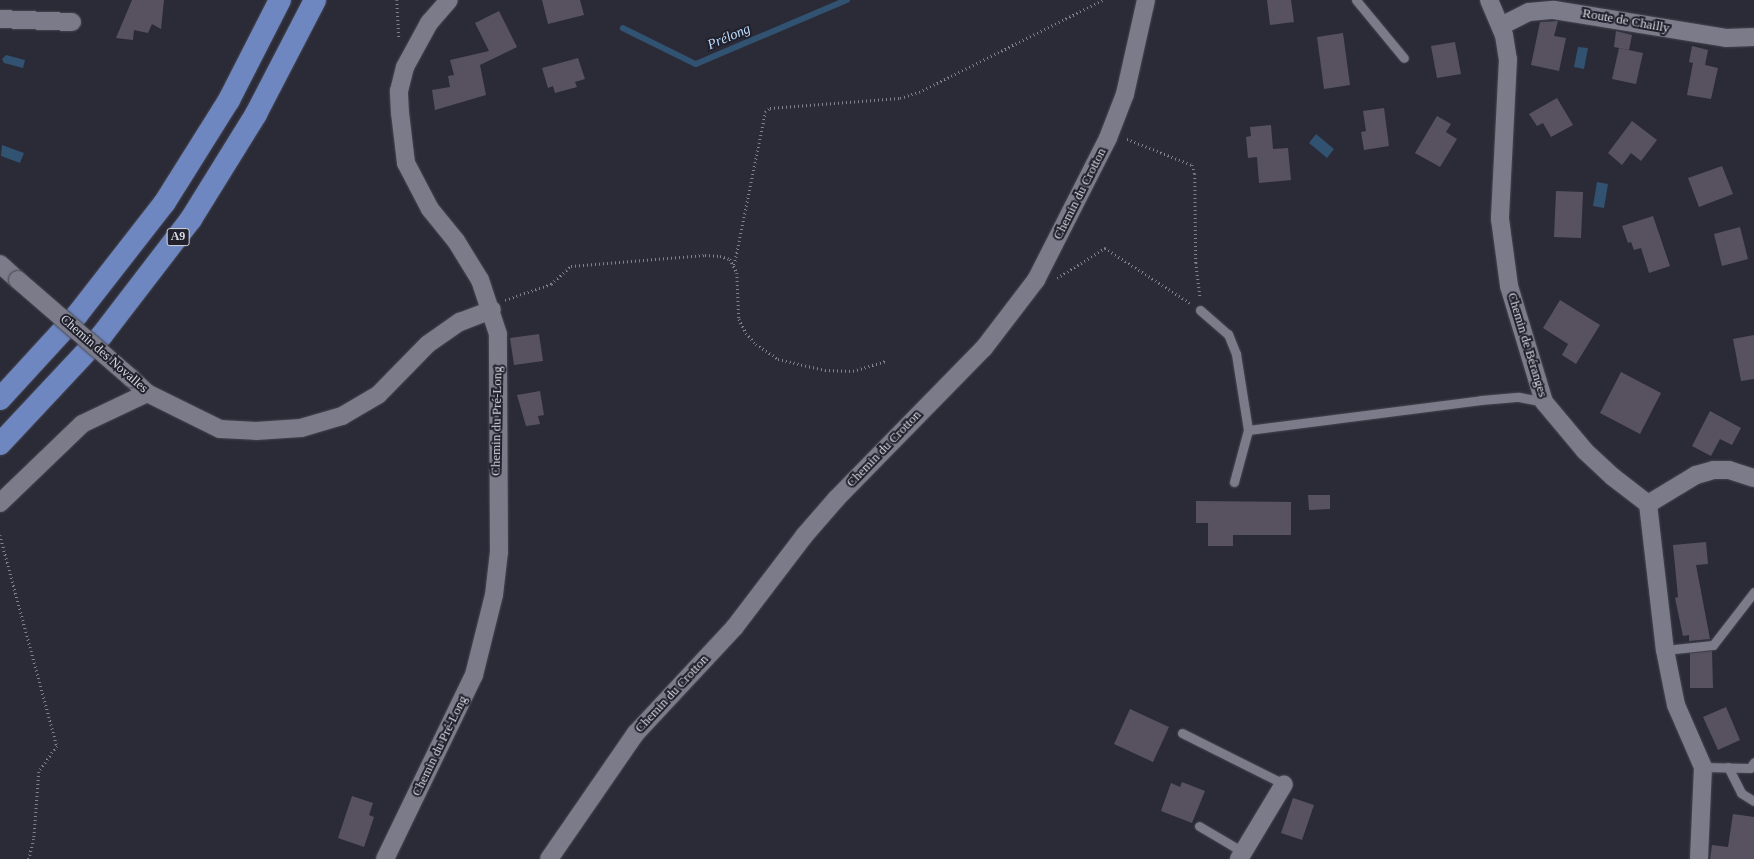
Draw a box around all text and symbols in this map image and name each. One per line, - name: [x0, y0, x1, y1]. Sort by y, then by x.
- street label: Route de Chailly: [1581, 6, 1671, 36]
- water label: Prélong: [705, 20, 753, 54]
- street label: Chemin du Crotton: [1050, 146, 1110, 242]
- road number: A9: [166, 227, 190, 247]
- street label: Chemin de Béranges: [1504, 291, 1550, 399]
- street label: Chemin des Novalles: [57, 312, 151, 396]
- street label: Chemin du Pré-Long: [488, 366, 506, 476]
- street label: Chemin du Crotton: [844, 407, 924, 491]
- street label: Chemin du Crotton: [632, 652, 712, 736]
- street label: Chemin du Pré-Long: [409, 693, 471, 799]

